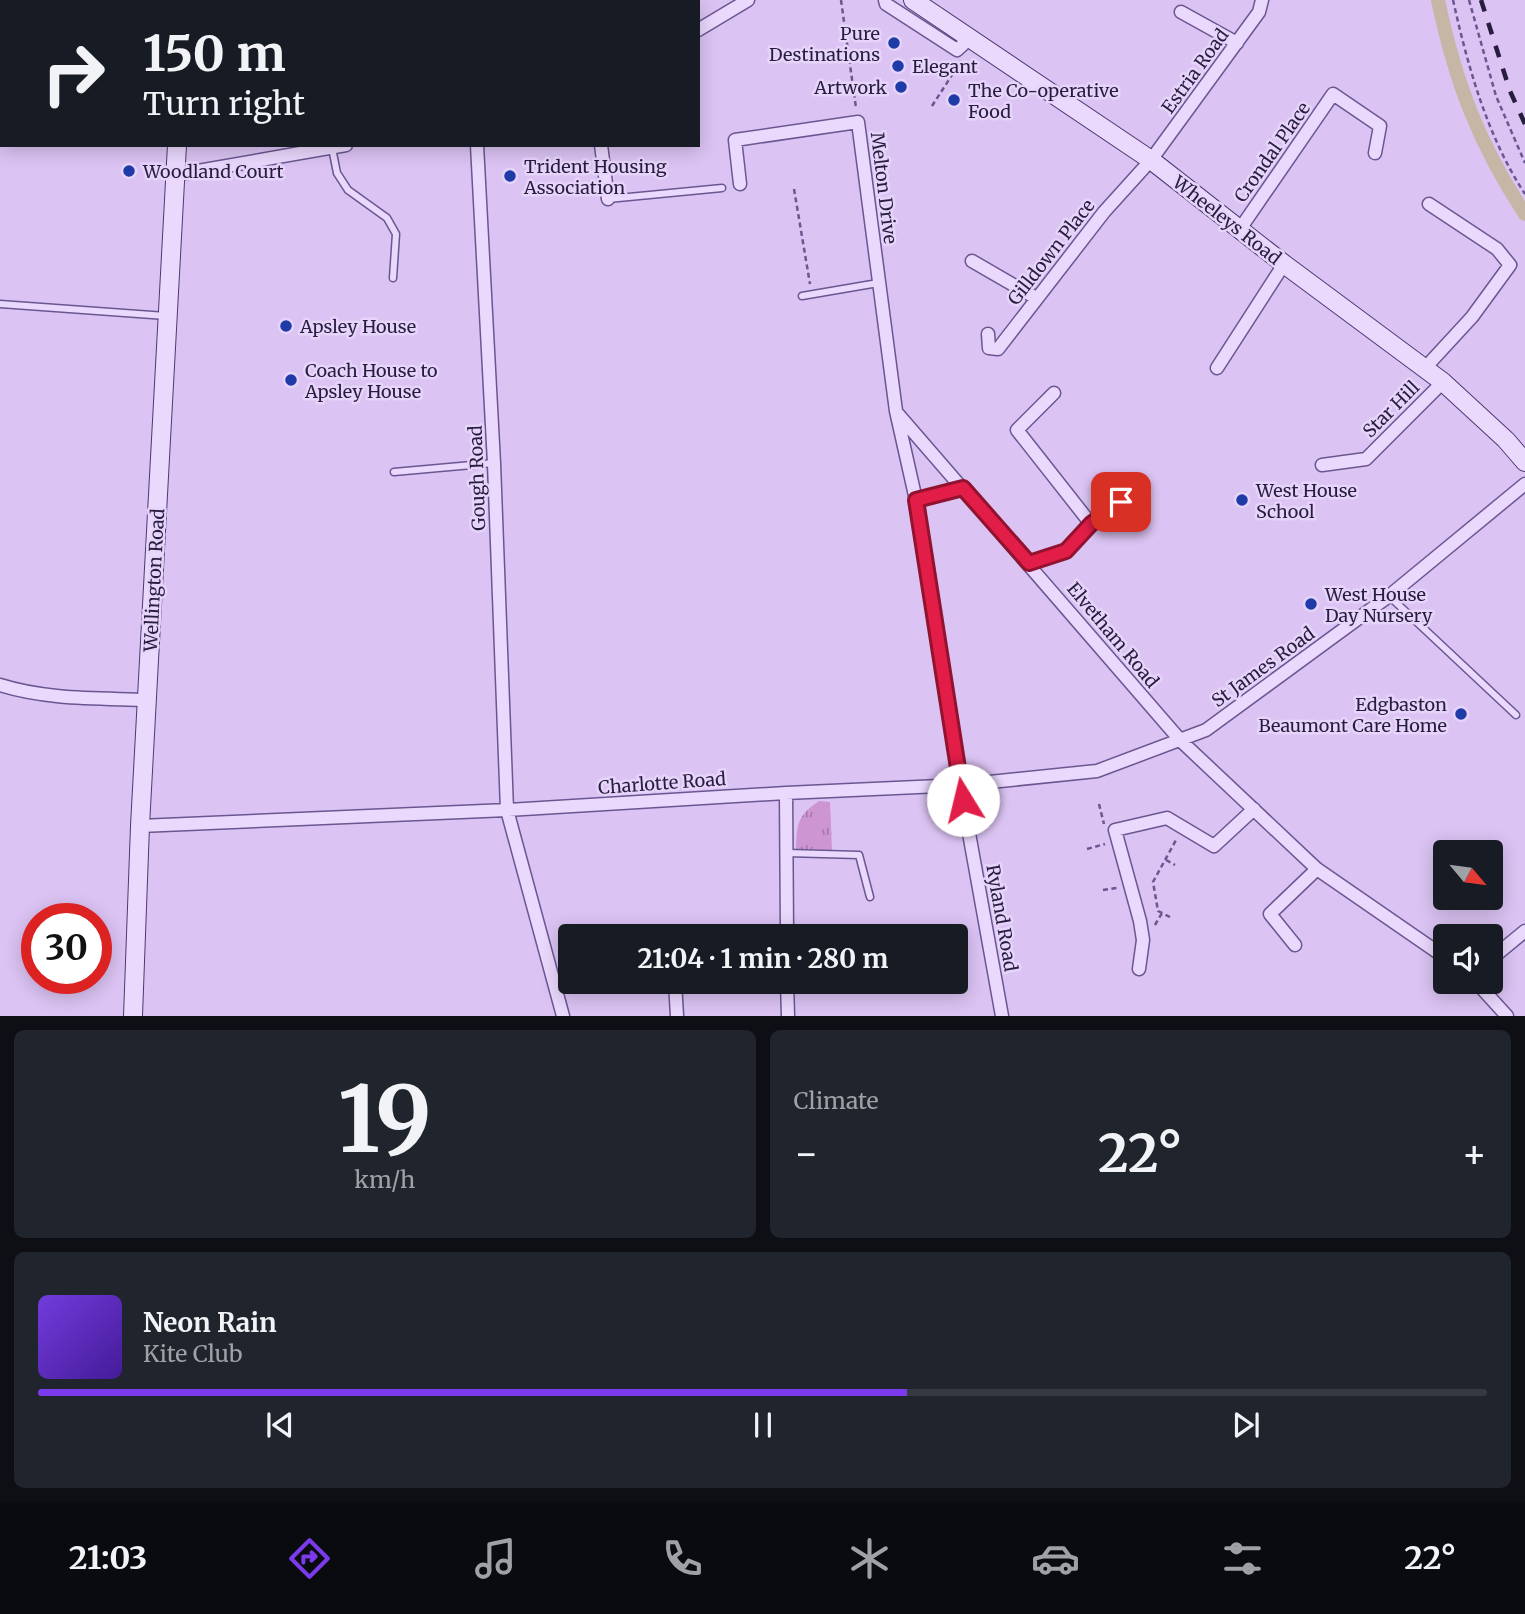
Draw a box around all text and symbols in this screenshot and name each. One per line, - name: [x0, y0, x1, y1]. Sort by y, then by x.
- place label: Pure Destinations: [769, 22, 880, 66]
- text: 150 m: [143, 23, 286, 84]
- street label: Estria Road: [1157, 24, 1234, 118]
- icon: right: [28, 28, 119, 119]
- marker: Pure Destinations: [886, 35, 902, 51]
- place label: Elegant: [912, 55, 978, 78]
- marker: Elegant: [890, 58, 906, 74]
- place label: Artwork: [813, 76, 888, 99]
- marker: Artwork: [893, 79, 909, 95]
- place label: The Co-operative Food: [968, 79, 1119, 123]
- text: Turn right: [143, 84, 305, 124]
- marker: The Co-operative Food: [946, 92, 962, 108]
- street label: Crondal Place: [1229, 97, 1315, 207]
- street label: Melton Drive: [866, 131, 902, 245]
- place label: Trident Housing Association: [523, 155, 667, 199]
- place label: Woodland Court: [142, 160, 284, 183]
- marker: Woodland Court: [121, 163, 137, 179]
- marker: Trident Housing Association: [502, 168, 518, 184]
- street label: Wheeleys Road: [1167, 170, 1286, 270]
- street label: Gilldown Place: [1003, 195, 1099, 309]
- place label: Apsley House: [299, 315, 416, 338]
- marker: Apsley House: [278, 318, 294, 334]
- place label: Coach House to Apsley House: [304, 359, 438, 403]
- marker: Coach House to Apsley House: [283, 372, 299, 388]
- street label: Star Hill: [1358, 375, 1425, 442]
- street label: Gough Road: [464, 425, 490, 531]
- pin: [1091, 472, 1151, 532]
- place label: West House School: [1255, 479, 1357, 523]
- icon: arrive: [1102, 483, 1140, 521]
- marker: West House School: [1234, 492, 1250, 508]
- street label: Wellington Road: [139, 508, 169, 653]
- street label: Elvetham Road: [1062, 578, 1164, 693]
- place label: West House Day Nursery: [1324, 583, 1433, 627]
- marker: West House Day Nursery: [1303, 596, 1319, 612]
- street label: St James Road: [1207, 622, 1319, 712]
- place label: Edgbaston Beaumont Care Home: [1258, 693, 1447, 737]
- marker: Edgbaston Beaumont Care Home: [1453, 706, 1469, 722]
- position arrow: [926, 763, 1000, 837]
- street label: Charlotte Road: [597, 767, 727, 799]
- north arrow: [1433, 840, 1503, 910]
- map controls: [1433, 840, 1503, 994]
- street label: Ryland Road: [981, 863, 1023, 973]
- speed limit sign: 30: [21, 903, 112, 994]
- button: sound: [1433, 924, 1503, 994]
- text: 21:04 · 1 min · 280 m: [638, 942, 888, 975]
- text: 19: [338, 1062, 432, 1177]
- text: Climate: [794, 1086, 879, 1115]
- text: 22°: [1098, 1121, 1182, 1186]
- text: −: [794, 1130, 819, 1177]
- text: +: [1462, 1130, 1487, 1177]
- text: km/h: [354, 1165, 415, 1194]
- text: Neon Rain: [143, 1306, 277, 1339]
- text: Kite Club: [143, 1339, 242, 1368]
- icon: previous: [261, 1406, 299, 1444]
- icon: pause: [744, 1406, 782, 1444]
- icon: next: [1227, 1406, 1265, 1444]
- icon: directions: [285, 1534, 334, 1583]
- icon: music: [471, 1534, 520, 1583]
- icon: phone: [658, 1534, 707, 1583]
- icon: climate: [845, 1534, 894, 1583]
- icon: car: [1031, 1534, 1080, 1583]
- icon: filters: [1218, 1534, 1267, 1583]
- text: 21:03: [69, 1538, 147, 1578]
- text: 22°: [1404, 1538, 1456, 1578]

